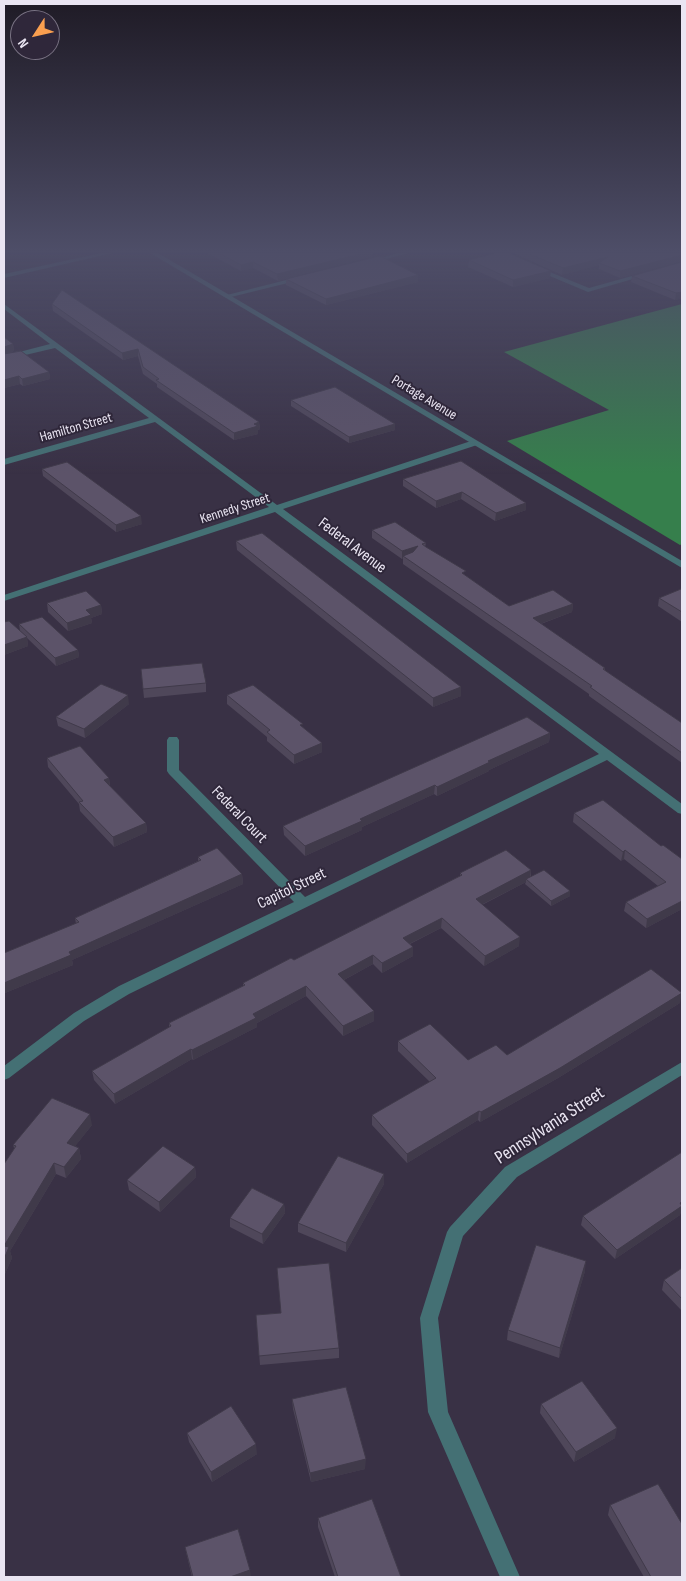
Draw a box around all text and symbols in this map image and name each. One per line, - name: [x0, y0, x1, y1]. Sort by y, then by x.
- north arrow: [10, 10, 60, 60]
- text: N: [14, 35, 32, 51]
- street label: Portage Avenue: [388, 372, 460, 424]
- street label: Hamilton Street: [38, 410, 114, 446]
- street label: Kennedy Street: [198, 490, 272, 528]
- street label: Federal Avenue: [314, 514, 390, 578]
- street label: Federal Court: [207, 782, 271, 848]
- street label: Capitol Street: [255, 864, 329, 914]
- street label: Pennsylvania Street: [491, 1082, 609, 1170]

